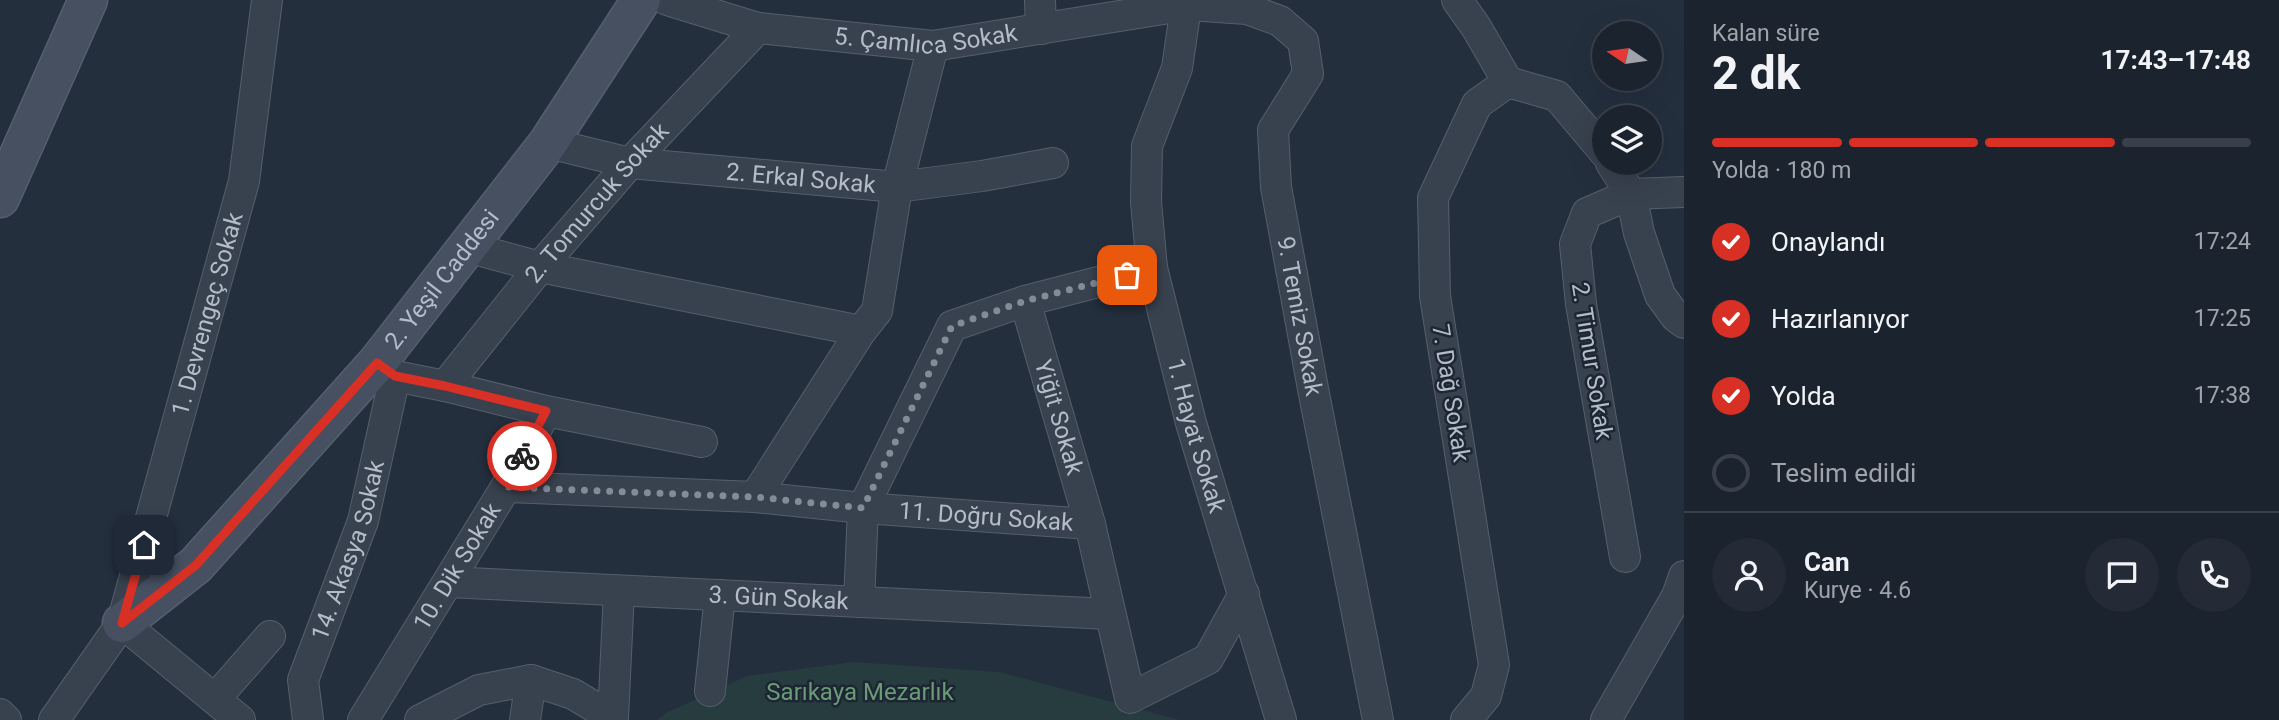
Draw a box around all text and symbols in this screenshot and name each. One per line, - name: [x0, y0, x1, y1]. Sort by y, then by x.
- street label: 5. Çamlıca Sokak: [833, 19, 1020, 60]
- text: Kalan süre: [1712, 20, 1820, 47]
- north arrow: [1592, 21, 1662, 91]
- map controls: [1592, 21, 1662, 175]
- text: 17:43–17:48: [2101, 45, 2251, 75]
- text: 2 dk: [1712, 46, 1800, 100]
- button: layers: [1592, 105, 1662, 175]
- street label: 2. Tomurcuk Sokak: [519, 116, 675, 288]
- text: Yolda · 180 m: [1712, 157, 1851, 184]
- street label: 2. Erkal Sokak: [725, 158, 878, 199]
- street label: 2. Yeşil Caddesi: [379, 204, 505, 355]
- street label: 1. Devrengeç Sokak: [166, 208, 249, 419]
- icon: check: [1712, 223, 1750, 261]
- text: Onaylandı: [1771, 227, 1885, 257]
- text: 17:24: [2194, 228, 2251, 255]
- street label: 9. Temiz Sokak: [1271, 234, 1328, 399]
- pin: [1097, 245, 1157, 305]
- icon: bag: [1108, 256, 1146, 294]
- street label: 2. Timur Sokak: [1566, 280, 1618, 443]
- icon: check: [1712, 300, 1750, 338]
- text: Hazırlanıyor: [1771, 304, 1909, 334]
- text: 17:25: [2194, 305, 2251, 332]
- street label: 7. Dağ Sokak: [1426, 322, 1476, 465]
- street label: Yiğit Sokak: [1029, 356, 1089, 479]
- street label: 1. Hayat Sokak: [1161, 356, 1232, 517]
- icon: check: [1712, 377, 1750, 415]
- text: Yolda: [1771, 381, 1836, 411]
- text: 17:38: [2194, 382, 2251, 409]
- courier: [487, 421, 557, 491]
- icon: bike: [503, 437, 541, 475]
- street label: 14. Akasya Sokak: [305, 457, 390, 644]
- text: Teslim edildi: [1771, 458, 1916, 488]
- street label: 10. Dik Sokak: [407, 497, 507, 635]
- street label: 11. Doğru Sokak: [898, 497, 1075, 537]
- pin: [114, 515, 174, 575]
- icon: home: [125, 526, 163, 564]
- button: person: [1712, 538, 1786, 612]
- button: chat: [2085, 538, 2159, 612]
- button: phone: [2177, 538, 2251, 612]
- text: Can: [1804, 547, 1850, 577]
- text: Kurye · 4.6: [1804, 577, 1911, 604]
- street label: 3. Gün Sokak: [708, 581, 850, 615]
- park label: Sarıkaya Mezarlık: [766, 678, 954, 706]

